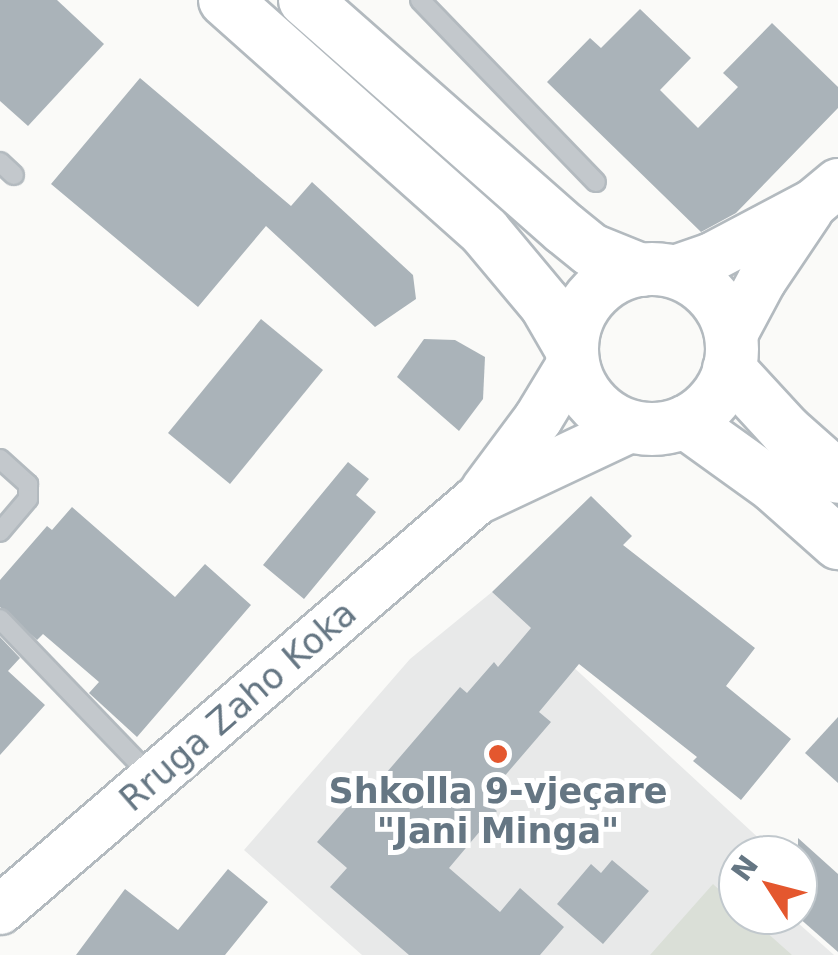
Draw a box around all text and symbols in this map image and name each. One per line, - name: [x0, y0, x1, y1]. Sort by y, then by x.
- street label: Rruga Zaho Koka: [111, 592, 365, 820]
- marker: Shkolla 9-vjeçare "Jani Minga": [487, 743, 509, 765]
- place label: Shkolla 9-vjeçare "Jani Minga": [328, 770, 668, 852]
- north arrow: [718, 835, 818, 935]
- text: N: [725, 849, 765, 887]

